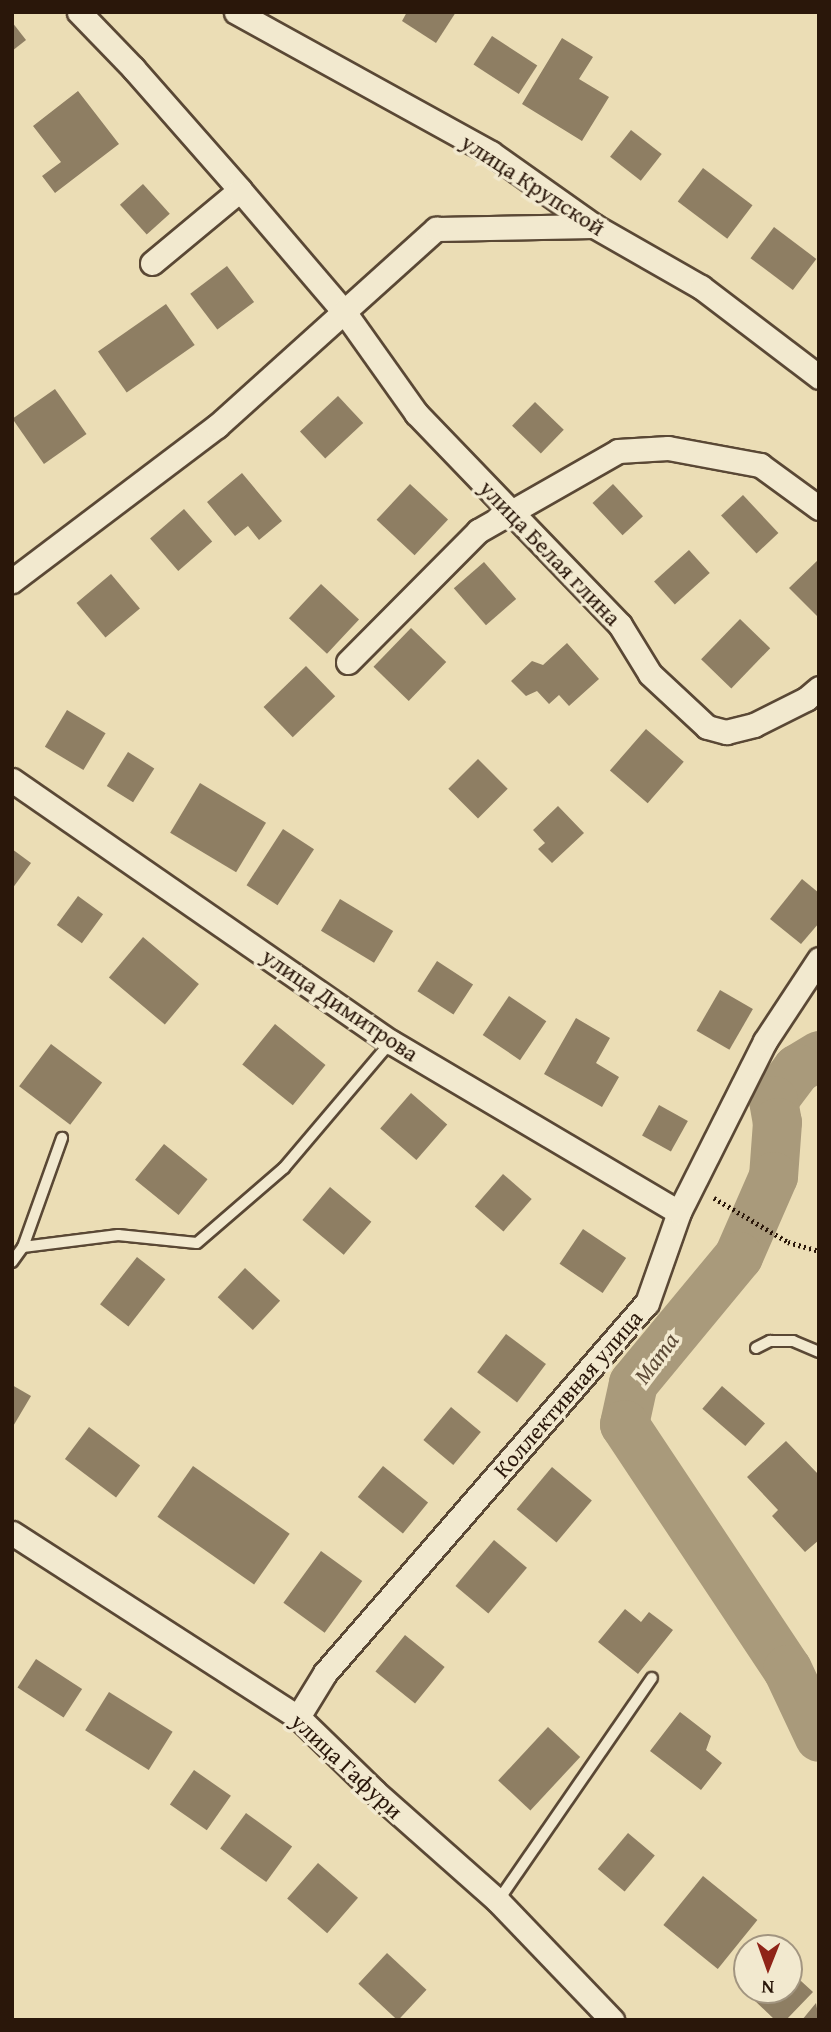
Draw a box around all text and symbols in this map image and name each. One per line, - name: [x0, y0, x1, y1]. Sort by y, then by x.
- street label: улица Крупской: [456, 128, 610, 242]
- street label: улица Белая глина: [474, 474, 626, 632]
- street label: улица Димитрова: [256, 942, 424, 1068]
- street label: Коллективная улица: [488, 1305, 648, 1483]
- water label: Мата: [627, 1327, 685, 1389]
- street label: улица Гафури: [285, 1707, 409, 1825]
- north arrow: [733, 1934, 803, 2004]
- text: N: [761, 1974, 774, 2002]

